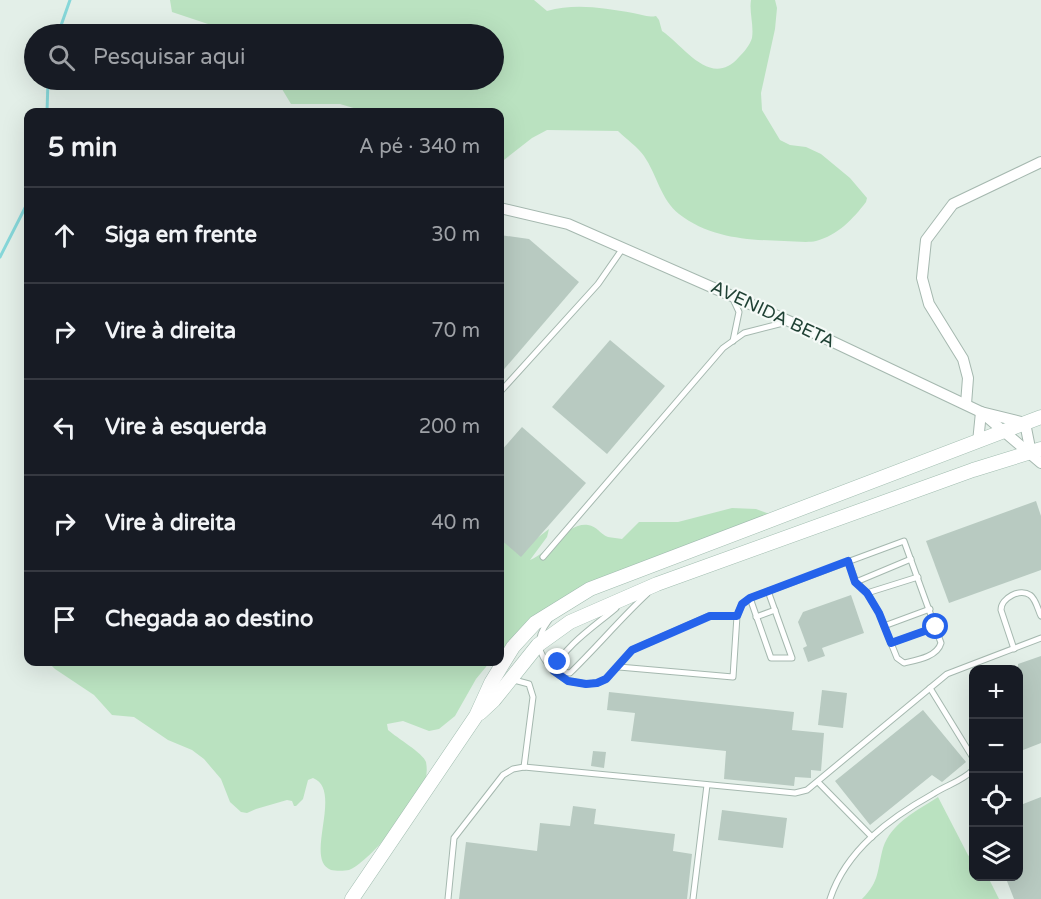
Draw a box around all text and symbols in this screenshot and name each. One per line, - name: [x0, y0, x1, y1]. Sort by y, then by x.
- search box: [24, 24, 504, 90]
- icon: search: [45, 41, 78, 74]
- text: Pesquisar aqui: [93, 44, 245, 70]
- text: 5 min: [48, 132, 117, 163]
- text: A pé · 340 m: [359, 135, 480, 159]
- icon: ahead: [48, 219, 81, 252]
- text: Siga em frente: [105, 222, 257, 248]
- text: 30 m: [431, 223, 480, 247]
- street label: AVENIDA BETA: [707, 276, 839, 352]
- icon: right: [48, 315, 81, 348]
- text: Vire à direita: [105, 318, 236, 344]
- text: 70 m: [431, 319, 480, 343]
- icon: left: [48, 411, 81, 444]
- text: Vire à esquerda: [105, 414, 267, 440]
- text: 200 m: [419, 415, 480, 439]
- icon: right: [48, 507, 81, 540]
- text: Vire à direita: [105, 510, 236, 536]
- text: 40 m: [431, 511, 480, 535]
- icon: arrive: [48, 603, 81, 636]
- text: Chegada ao destino: [105, 606, 313, 632]
- route start: [922, 613, 948, 639]
- route end: [544, 648, 570, 674]
- map controls: [969, 665, 1023, 881]
- button: +: [969, 665, 1023, 719]
- button: −: [969, 719, 1023, 773]
- button: locate: [969, 773, 1023, 827]
- button: layers: [969, 827, 1023, 881]

